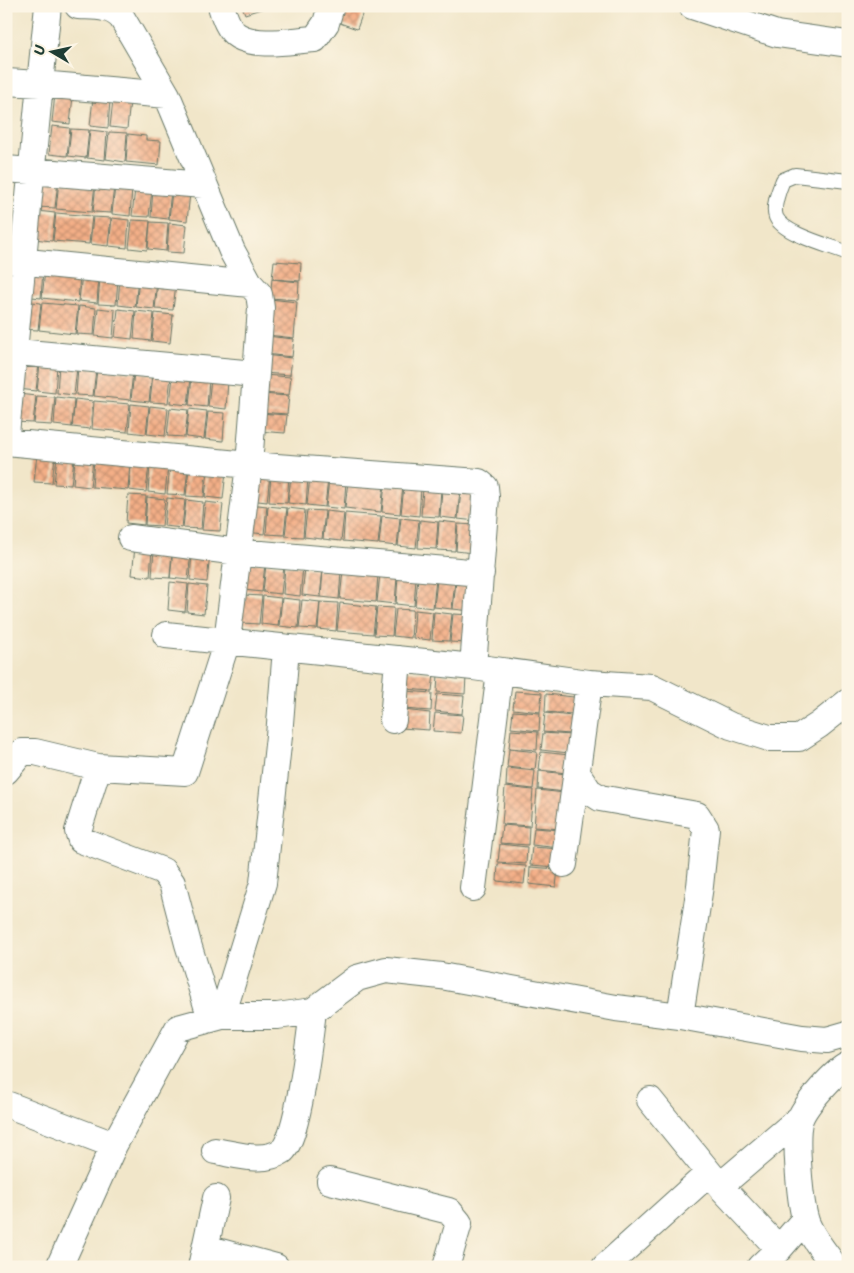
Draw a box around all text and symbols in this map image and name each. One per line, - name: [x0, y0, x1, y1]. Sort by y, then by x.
- north arrow: [28, 28, 78, 78]
- text: U: [27, 43, 53, 57]

